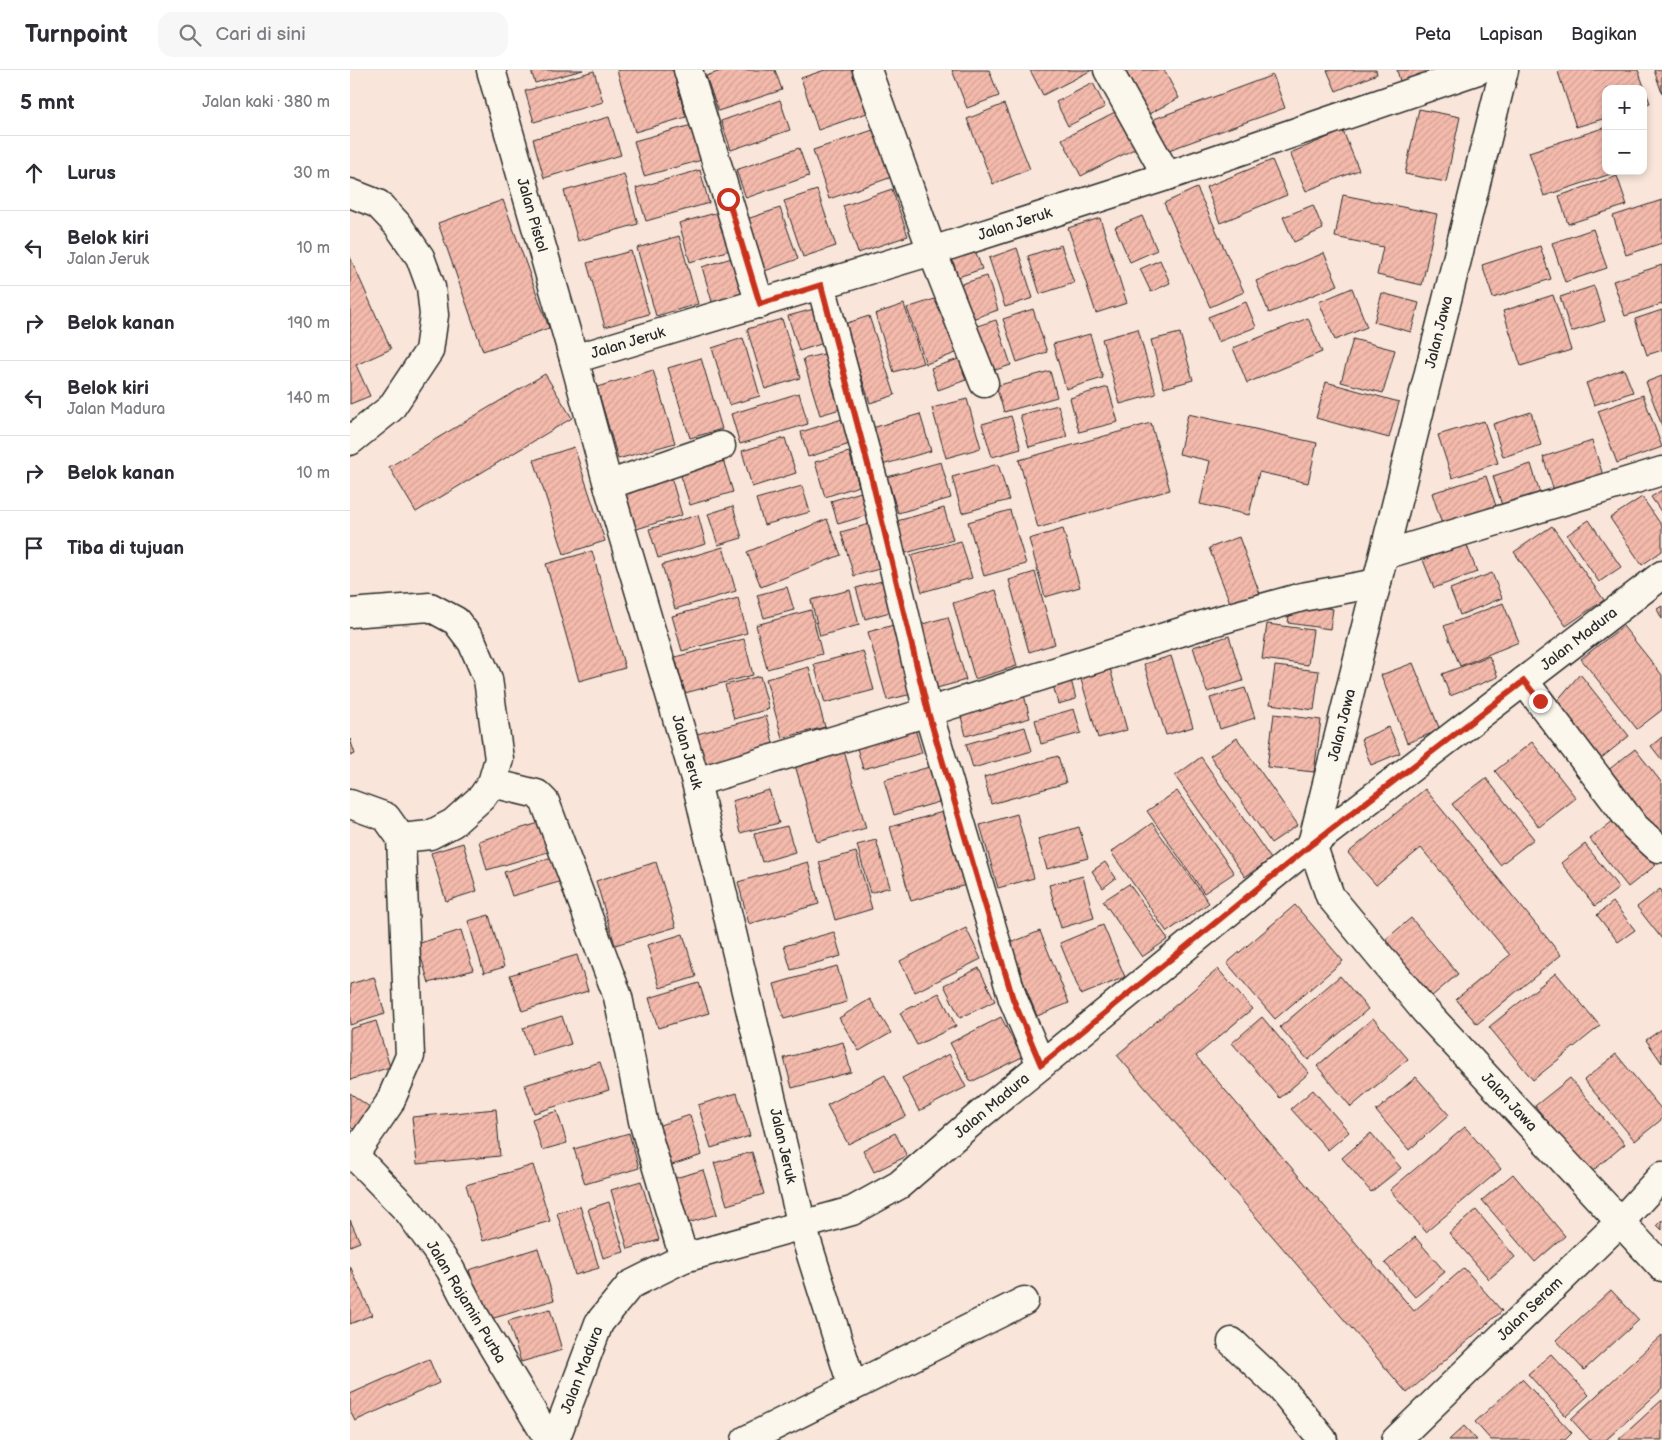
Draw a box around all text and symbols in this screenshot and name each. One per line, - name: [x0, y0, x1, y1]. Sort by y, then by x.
- search box: [158, 12, 508, 57]
- text: Turnpoint: [25, 20, 128, 49]
- icon: search: [176, 21, 204, 49]
- text: Cari di sini: [216, 23, 306, 46]
- text: Peta: [1415, 24, 1451, 45]
- text: Lapisan: [1479, 24, 1543, 45]
- text: Bagikan: [1571, 24, 1637, 45]
- map controls: [1602, 85, 1647, 175]
- button: +: [1602, 85, 1647, 130]
- text: 5 mnt: [20, 90, 74, 115]
- text: Jalan kaki · 380 m: [202, 93, 330, 112]
- button: −: [1602, 130, 1647, 175]
- icon: ahead: [20, 159, 48, 187]
- text: Lurus: [67, 162, 116, 185]
- text: 30 m: [293, 164, 330, 183]
- street label: Jalan Pistol: [512, 176, 552, 254]
- route start: [717, 188, 740, 211]
- street label: Jalan Jeruk: [975, 203, 1055, 245]
- text: Belok kiri: [67, 227, 149, 250]
- icon: left: [20, 234, 48, 262]
- text: 10 m: [297, 239, 330, 258]
- text: Jalan Jeruk: [67, 250, 149, 269]
- street label: Jalan Jawa: [1421, 294, 1457, 370]
- icon: right: [20, 309, 48, 337]
- text: Belok kanan: [67, 312, 175, 335]
- text: 190 m: [288, 314, 330, 333]
- street label: Jalan Jeruk: [588, 322, 668, 363]
- text: Belok kiri: [67, 377, 149, 400]
- icon: left: [20, 384, 48, 412]
- text: 140 m: [287, 389, 330, 408]
- text: Jalan Madura: [67, 400, 165, 419]
- icon: right: [20, 459, 48, 487]
- text: Belok kanan: [67, 462, 175, 485]
- text: 10 m: [297, 464, 330, 483]
- icon: arrive: [20, 534, 48, 562]
- text: Tiba di tujuan: [67, 537, 184, 560]
- street label: Jalan Madura: [1537, 603, 1621, 675]
- street label: Jalan Jawa: [1324, 687, 1360, 763]
- route end: [1529, 690, 1552, 713]
- street label: Jalan Jeruk: [667, 712, 707, 792]
- street label: Jalan Jawa: [1477, 1068, 1541, 1136]
- street label: Jalan Madura: [951, 1069, 1033, 1143]
- street label: Jalan Jeruk: [765, 1106, 801, 1186]
- street label: Jalan Rajamin Purba: [422, 1237, 510, 1367]
- street label: Jalan Seram: [1493, 1273, 1567, 1345]
- street label: Jalan Madura: [557, 1324, 607, 1416]

